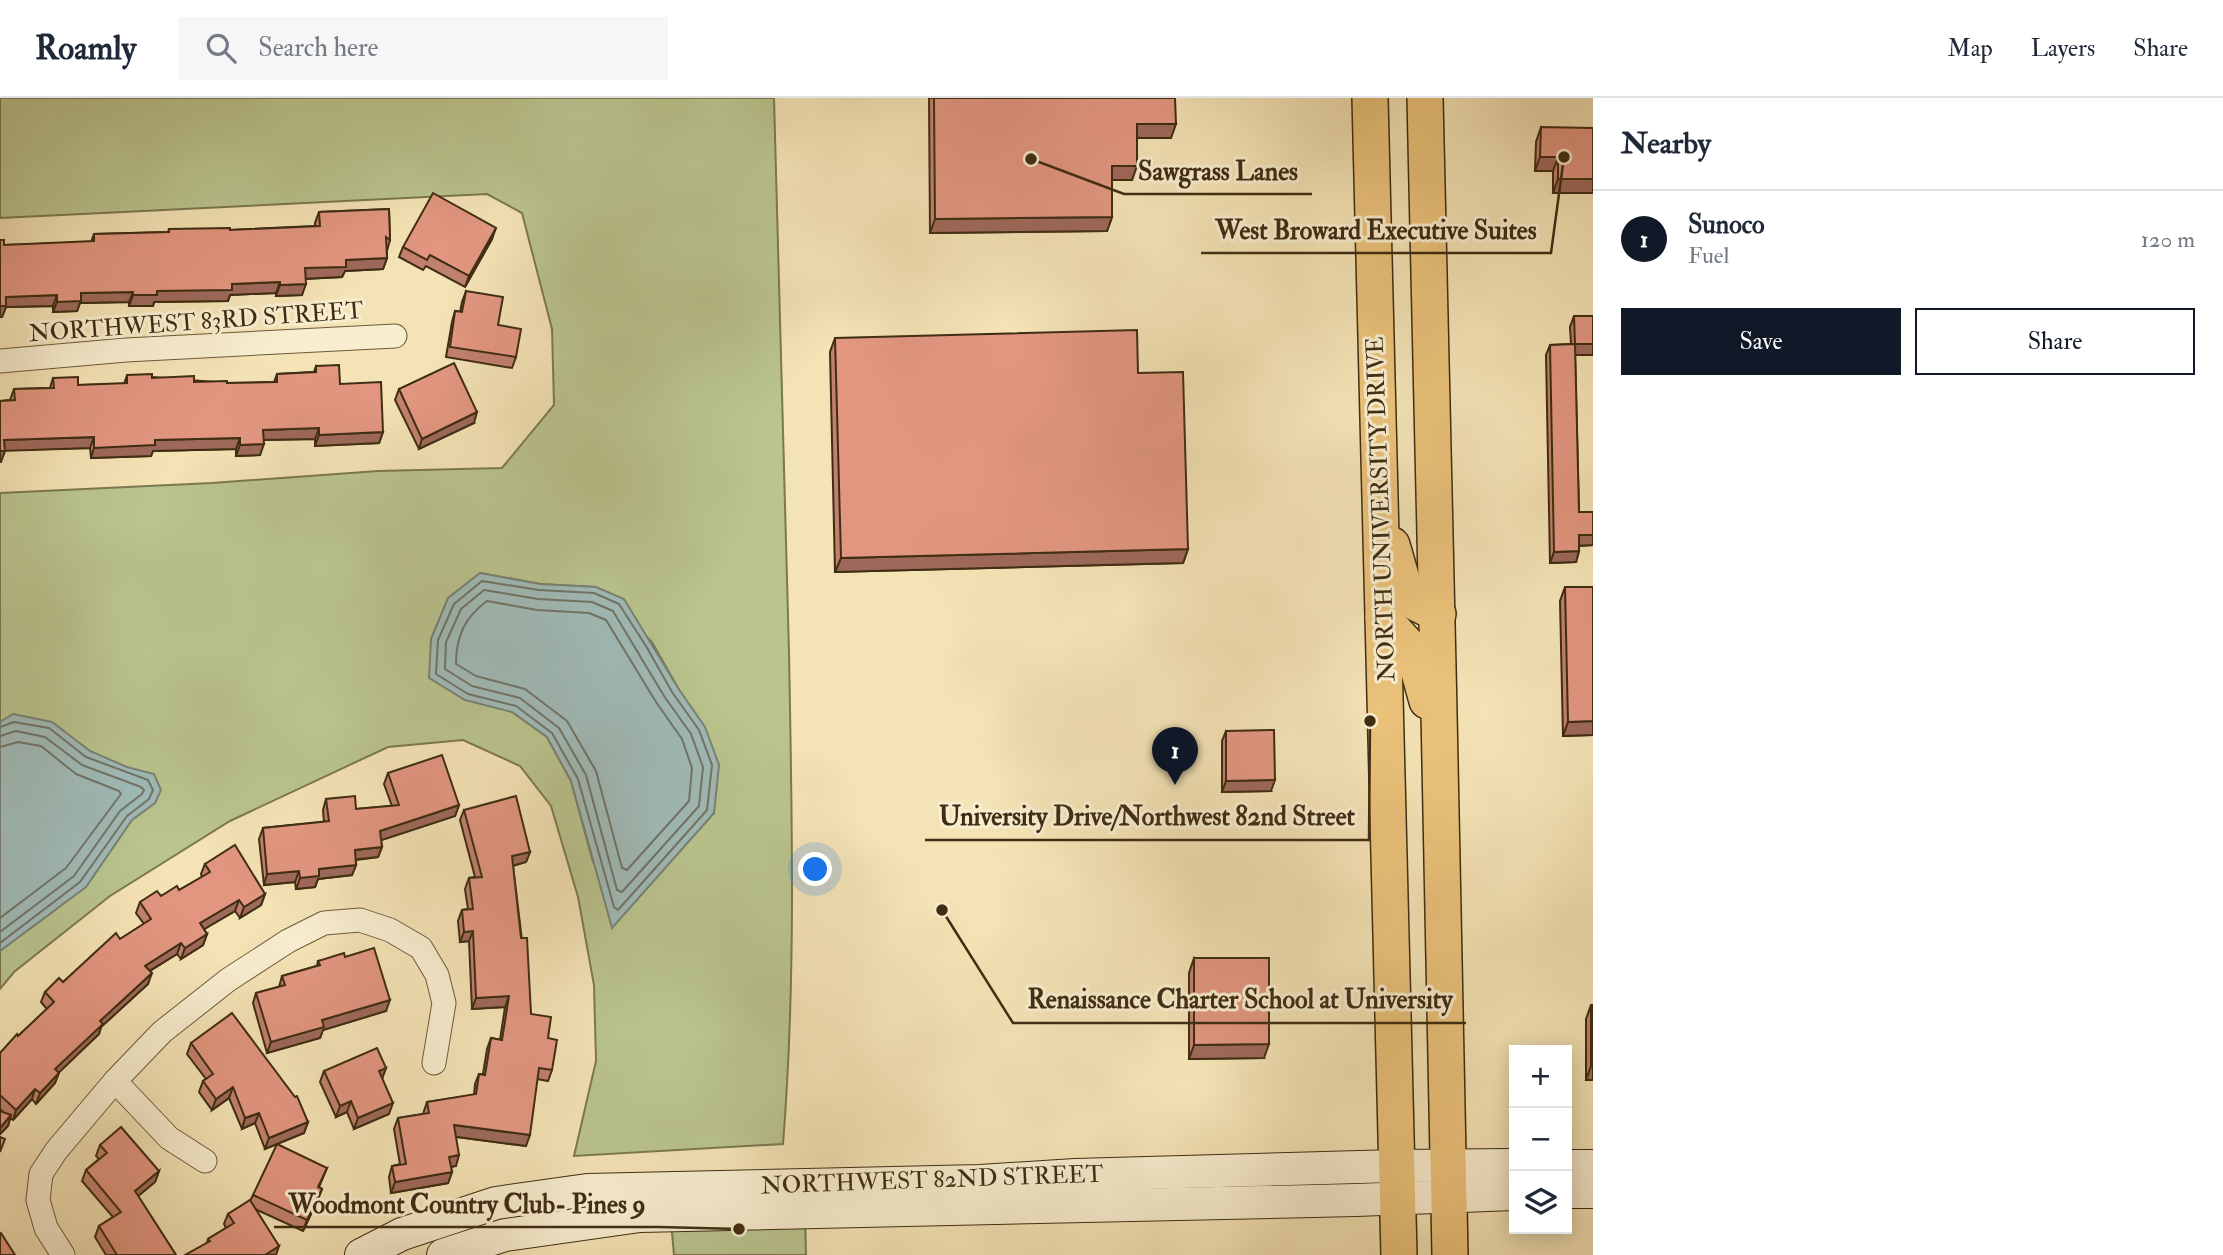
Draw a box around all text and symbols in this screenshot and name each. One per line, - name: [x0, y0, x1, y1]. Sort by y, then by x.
- search box: [178, 17, 668, 80]
- text: Roamly: [35, 28, 136, 69]
- icon: search: [202, 29, 240, 67]
- text: Search here: [258, 32, 378, 64]
- text: Map: [1948, 33, 1993, 64]
- text: Layers: [2031, 33, 2095, 64]
- text: Share: [2133, 33, 2188, 64]
- text: Nearby: [1621, 125, 1711, 162]
- callout: Sawgrass Lanes: [1124, 147, 1312, 194]
- text: Sawgrass Lanes: [1138, 156, 1298, 189]
- callout: West Broward Executive Suites: [1201, 206, 1551, 253]
- text: Sunoco: [1688, 209, 1765, 241]
- text: West Broward Executive Suites: [1214, 215, 1537, 247]
- text: 1: [1640, 225, 1648, 254]
- text: 120 m: [2141, 225, 2195, 254]
- text: Fuel: [1688, 241, 1729, 270]
- street label: NORTHWEST 83RD STREET: [28, 295, 365, 349]
- button: Save: [1621, 308, 1901, 375]
- button: Share: [1915, 308, 2195, 375]
- street label: NORTH UNIVERSITY DRIVE: [1359, 336, 1403, 682]
- pin: 1: [1152, 727, 1198, 785]
- callout: University Drive/Northwest 82nd Street: [925, 793, 1369, 840]
- text: University Drive/Northwest 82nd Street: [939, 801, 1356, 834]
- your location: [798, 852, 832, 886]
- callout: Renaissance Charter School at University: [1013, 976, 1466, 1023]
- text: Renaissance Charter School at University: [1027, 984, 1454, 1017]
- map controls: [1509, 1045, 1572, 1234]
- button: +: [1509, 1045, 1572, 1108]
- button: −: [1509, 1108, 1572, 1171]
- street label: NORTHWEST 82ND STREET: [760, 1159, 1104, 1201]
- button: layers: [1509, 1171, 1572, 1234]
- callout: Woodmont Country Club- Pines 9: [274, 1180, 659, 1227]
- text: Woodmont Country Club- Pines 9: [287, 1189, 646, 1222]

